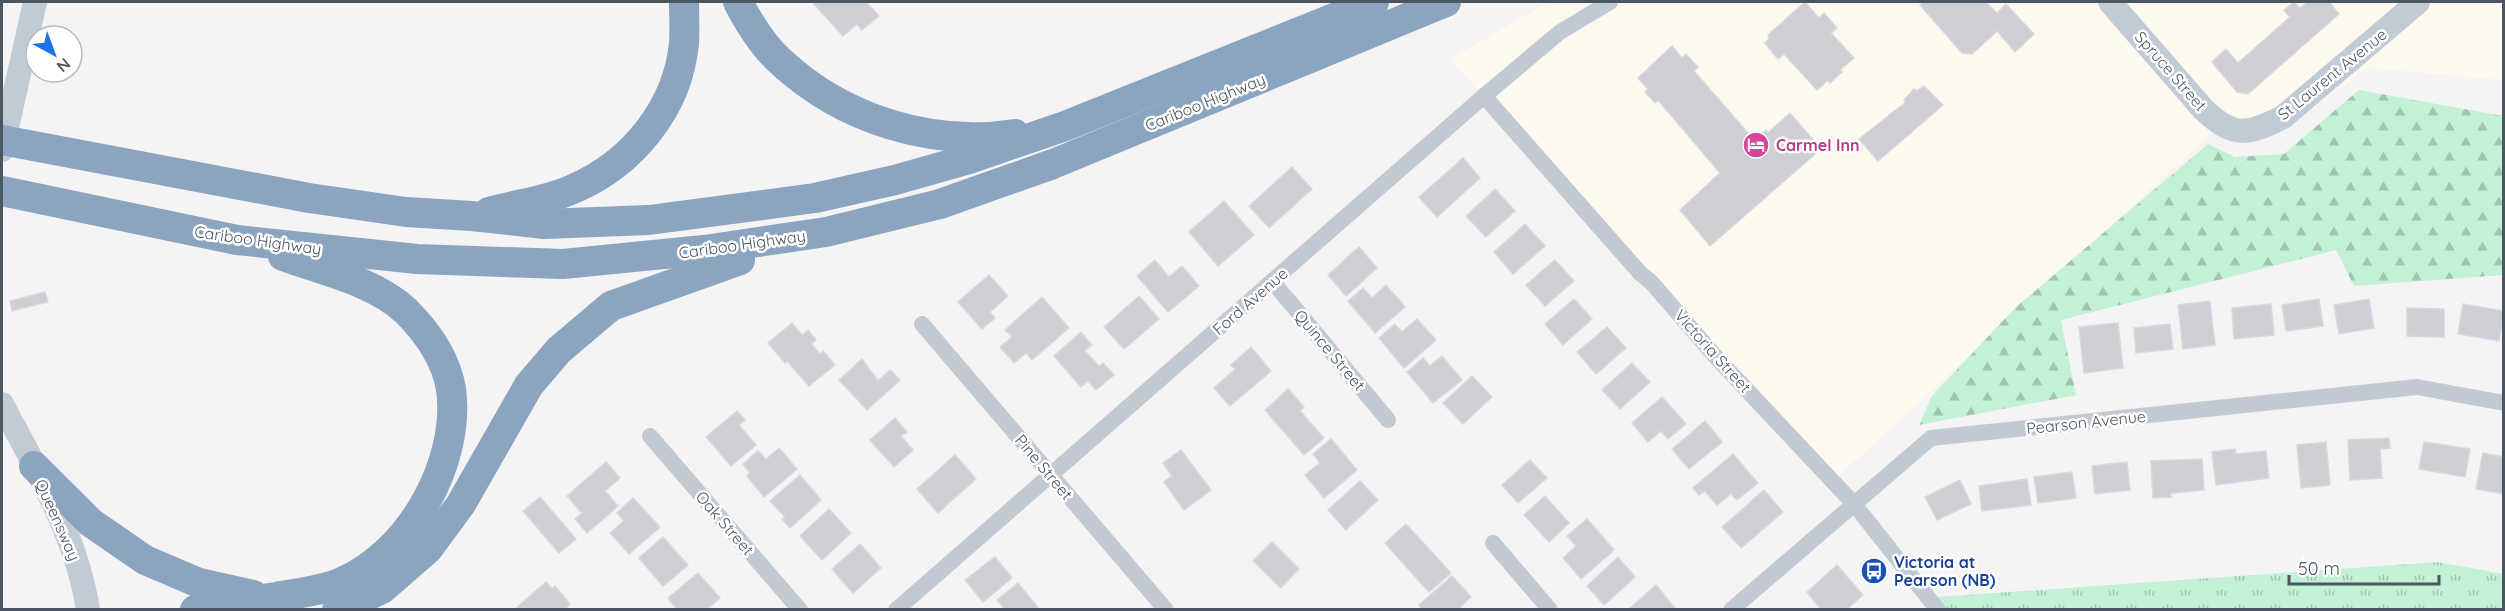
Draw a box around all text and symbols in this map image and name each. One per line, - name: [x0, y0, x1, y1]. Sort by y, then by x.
- north arrow: [24, 24, 84, 84]
- street label: St Laurent Avenue: [2273, 24, 2391, 124]
- street label: Spruce Street: [2131, 27, 2211, 115]
- text: N: [53, 54, 75, 77]
- street label: Cariboo Highway: [1142, 69, 1268, 135]
- hotel icon: Carmel Inn: [1741, 130, 1771, 160]
- place label: Carmel Inn: [1776, 135, 1860, 155]
- street label: Cariboo Highway: [193, 221, 323, 259]
- street label: Cariboo Highway: [677, 225, 807, 263]
- street label: Ford Avenue: [1208, 263, 1292, 339]
- street label: Quince Street: [1290, 305, 1370, 395]
- street label: Victoria Street: [1671, 305, 1755, 397]
- street label: Pearson Avenue: [2025, 406, 2147, 438]
- street label: Pine Street: [1011, 430, 1077, 504]
- street label: Queensway: [31, 476, 85, 564]
- street label: Oak Street: [692, 487, 758, 559]
- scale bar: [2289, 548, 2439, 586]
- place label: Victoria at Pearson (NB): [1894, 552, 1996, 590]
- bus stop icon: Victoria at Pearson (NB): [1859, 556, 1889, 586]
- text: 50 m: [2298, 557, 2340, 580]

